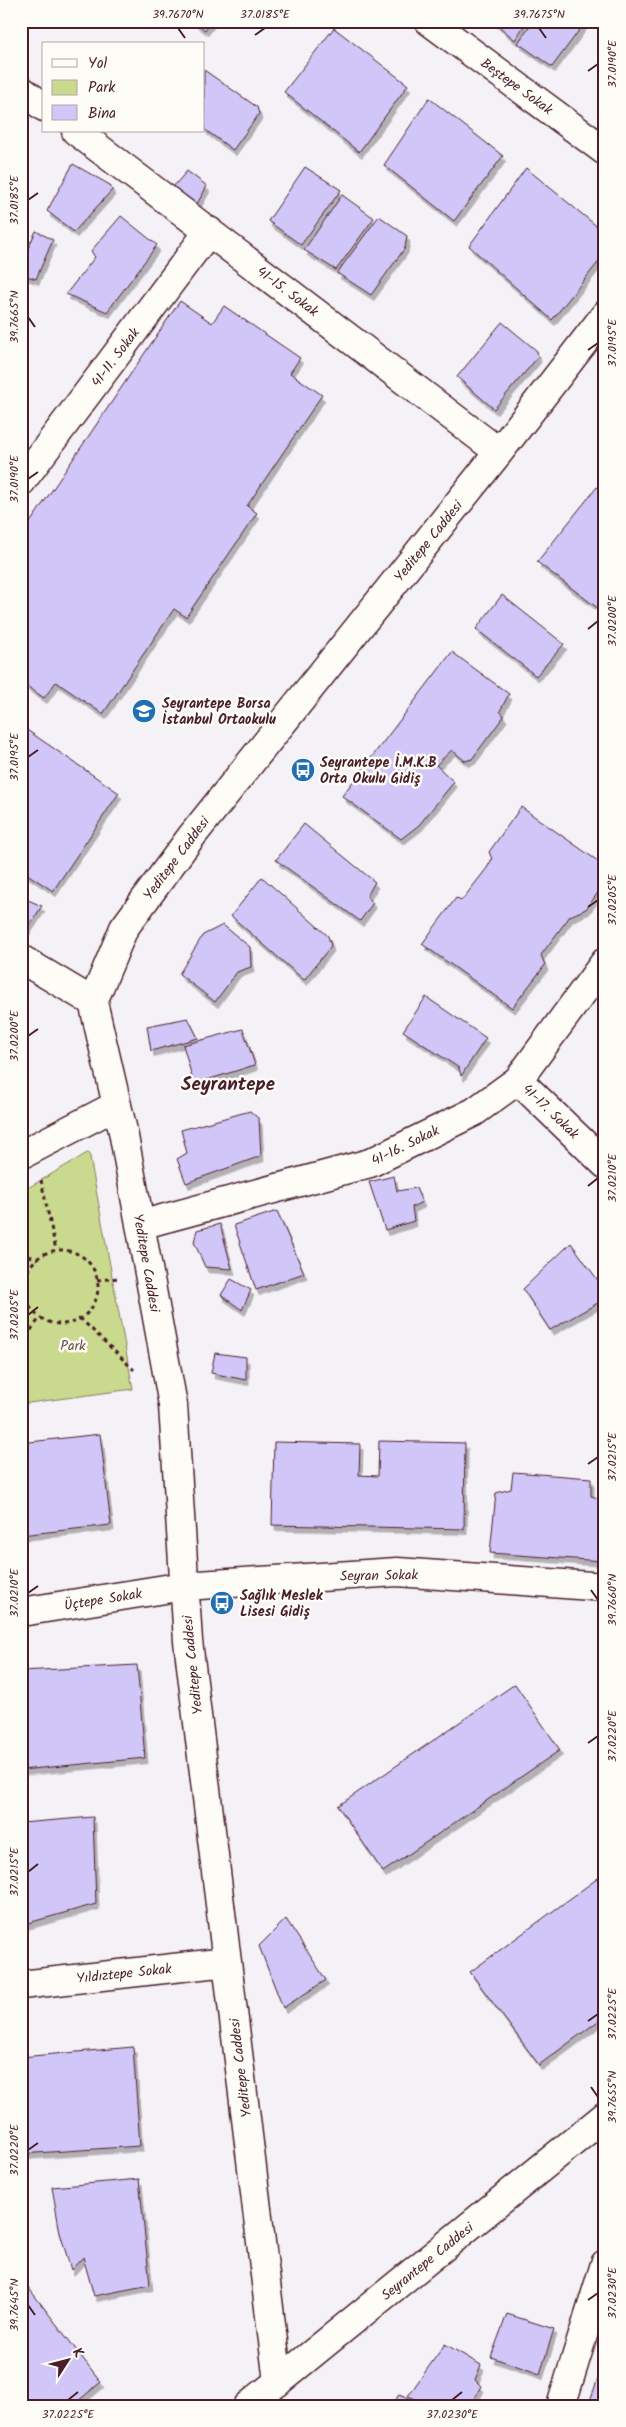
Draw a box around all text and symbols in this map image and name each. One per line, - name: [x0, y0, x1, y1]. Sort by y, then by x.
- text: 39.7670°N: [152, 5, 204, 24]
- text: 37.0185°E: [240, 5, 291, 24]
- text: 39.7675°N: [513, 5, 565, 24]
- text: 37.0190°E: [603, 39, 622, 88]
- legend: [42, 42, 205, 132]
- text: Yol: [88, 52, 107, 76]
- street label: Beştepe Sokak: [476, 53, 558, 121]
- text: Park: [88, 76, 116, 100]
- text: Bina: [88, 102, 116, 126]
- text: 37.0185°E: [5, 174, 24, 225]
- street label: 41-15. Sokak: [252, 261, 323, 323]
- text: 39.7665°N: [5, 290, 24, 344]
- text: 37.0195°E: [603, 318, 622, 367]
- street label: 41-11. Sokak: [86, 323, 146, 392]
- text: 37.0190°E: [5, 454, 24, 503]
- street label: Yeditepe Caddesi: [389, 496, 469, 587]
- text: 37.0200°E: [603, 594, 622, 647]
- place label: Seyrantepe Borsa İstanbul Ortaokulu: [162, 693, 276, 731]
- school or university icon: Seyrantepe Borsa İstanbul Ortaokulu: [131, 698, 157, 724]
- text: 37.0195°E: [5, 732, 24, 781]
- place label: Seyrantepe İ.M.K.B Orta Okulu Gidiş: [320, 752, 437, 790]
- bus stop icon: Seyrantepe İ.M.K.B Orta Okulu Gidiş: [290, 757, 316, 783]
- street label: Yeditepe Caddesi: [138, 812, 216, 905]
- text: 37.0205°E: [603, 873, 622, 926]
- text: 37.0200°E: [5, 1009, 24, 1062]
- district label: Seyrantepe: [181, 1070, 275, 1100]
- street label: 41-17. Sokak: [517, 1079, 584, 1145]
- street label: 41-16. Sokak: [368, 1120, 444, 1172]
- text: 37.0210°E: [603, 1152, 622, 1203]
- street label: Yeditepe Caddesi: [127, 1212, 166, 1315]
- text: 37.0205°E: [5, 1288, 24, 1341]
- park label: Park: [60, 1335, 86, 1357]
- text: 37.0215°E: [603, 1431, 622, 1482]
- street label: Seyran Sokak: [340, 1564, 419, 1588]
- text: 37.0210°E: [5, 1567, 24, 1618]
- text: 39.7660°N: [603, 1574, 622, 1626]
- street label: Üçtepe Sokak: [63, 1583, 144, 1617]
- place label: Sağlık Meslek Lisesi Gidiş: [240, 1585, 324, 1623]
- bus stop icon: Sağlık Meslek Lisesi Gidiş: [209, 1590, 235, 1616]
- street label: Yeditepe Caddesi: [177, 1614, 209, 1716]
- text: 37.0220°E: [603, 1709, 622, 1762]
- text: 37.0215°E: [5, 1846, 24, 1897]
- street label: Yıldıztepe Sokak: [75, 1958, 173, 1990]
- text: 37.0225°E: [603, 1987, 622, 2040]
- street label: Yeditepe Caddesi: [224, 2016, 258, 2119]
- text: 39.7655°N: [603, 2071, 622, 2123]
- text: 37.0220°E: [5, 2123, 24, 2176]
- street label: Seyrantepe Caddesi: [376, 2217, 479, 2306]
- text: 37.0230°E: [603, 2266, 622, 2319]
- text: 39.7645°N: [5, 2278, 24, 2332]
- north arrow: [42, 2334, 92, 2384]
- text: K: [66, 2343, 89, 2363]
- text: 37.0225°E: [42, 2405, 95, 2424]
- text: 37.0230°E: [426, 2405, 479, 2424]

